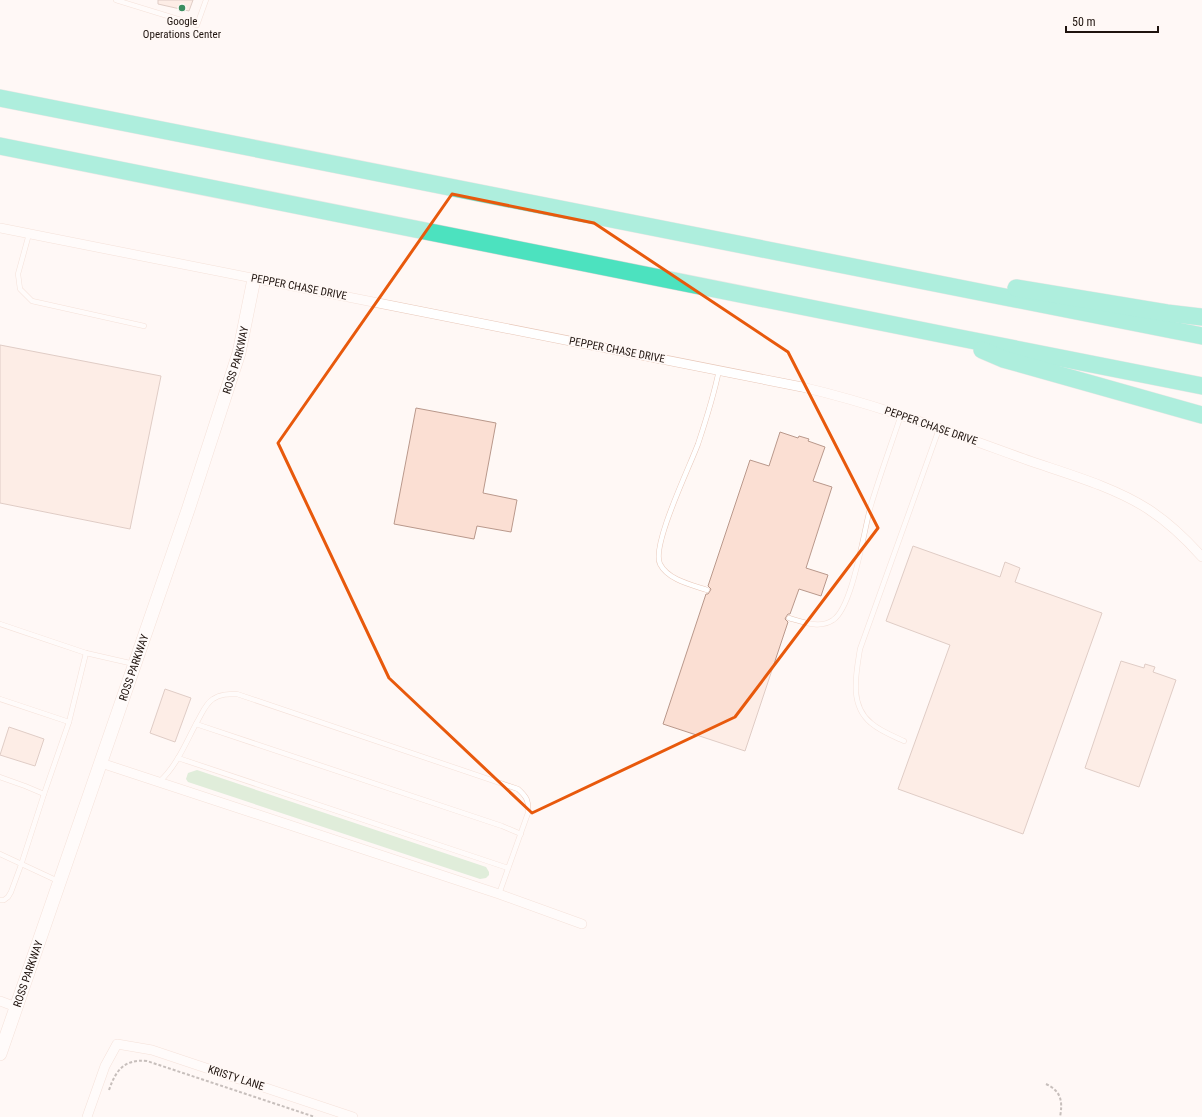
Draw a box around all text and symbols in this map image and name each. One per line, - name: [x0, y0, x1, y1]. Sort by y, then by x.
- marker: Google Operations Center: [177, 3, 187, 13]
- scale bar: [1066, 8, 1158, 34]
- place label: Google Operations Center: [143, 15, 222, 41]
- text: 50 m: [1072, 15, 1096, 29]
- street label: PEPPER CHASE DRIVE: [250, 271, 349, 303]
- street label: ROSS PARKWAY: [220, 325, 251, 395]
- street label: PEPPER CHASE DRIVE: [568, 334, 667, 366]
- street label: PEPPER CHASE DRIVE: [883, 404, 980, 448]
- street label: ROSS PARKWAY: [116, 632, 151, 703]
- street label: ROSS PARKWAY: [10, 938, 45, 1009]
- street label: KRISTY LANE: [206, 1063, 266, 1093]

